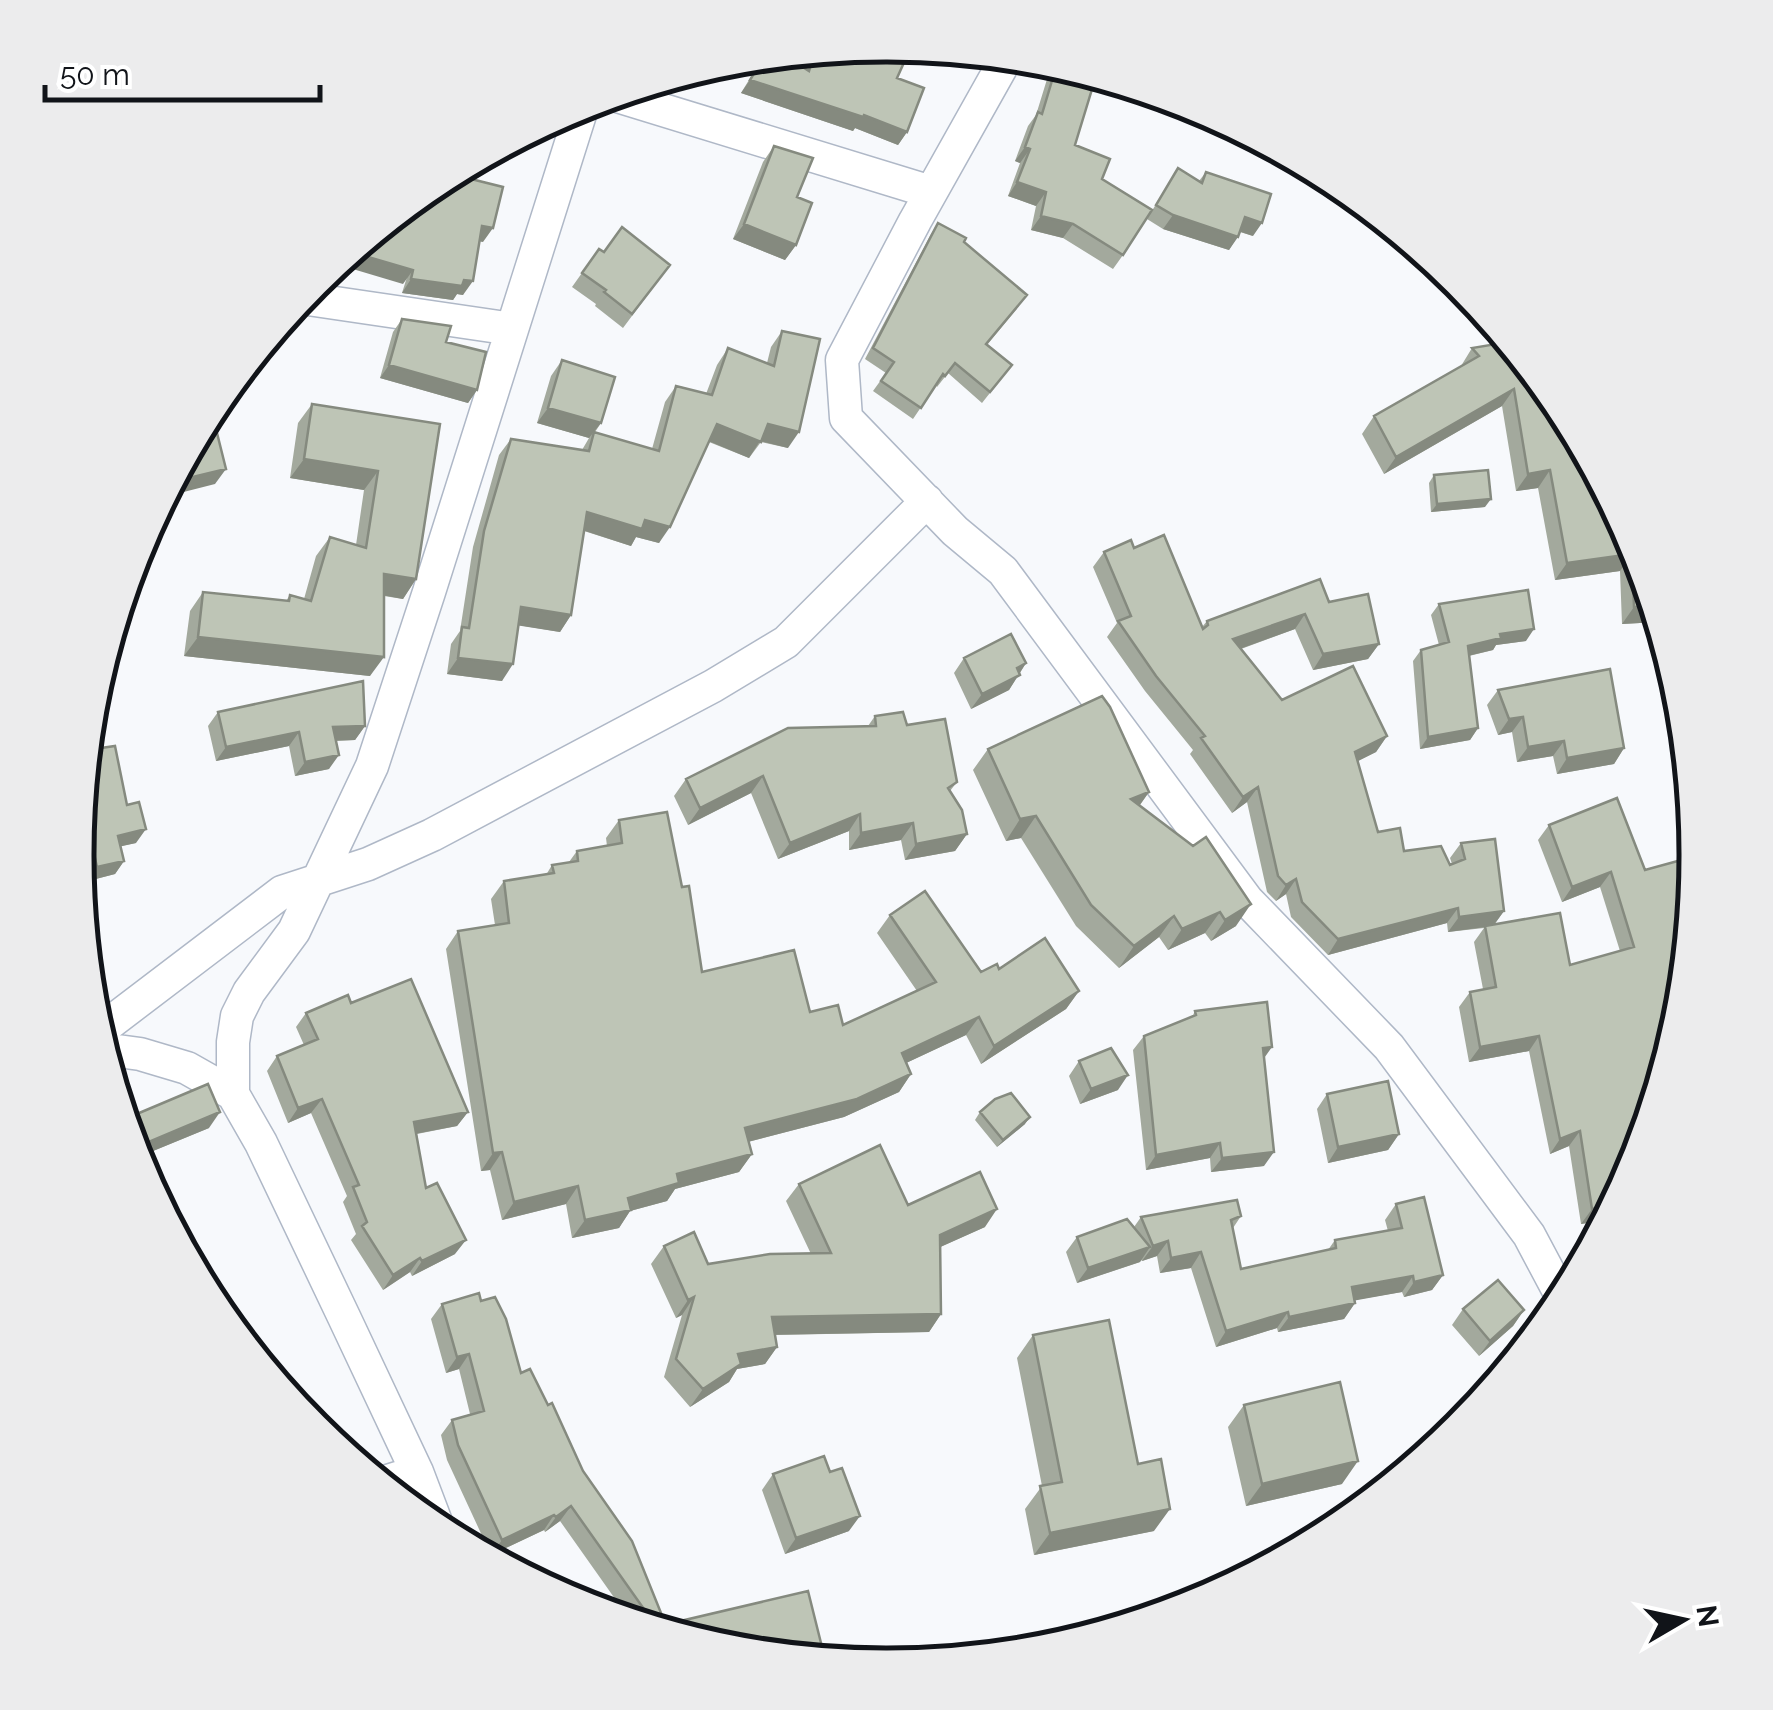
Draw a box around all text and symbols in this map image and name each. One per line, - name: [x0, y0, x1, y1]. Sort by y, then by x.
- scale bar: [45, 40, 320, 102]
- text: 50 m: [60, 57, 130, 92]
- north arrow: [1633, 1570, 1733, 1670]
- text: N: [1689, 1603, 1725, 1629]

